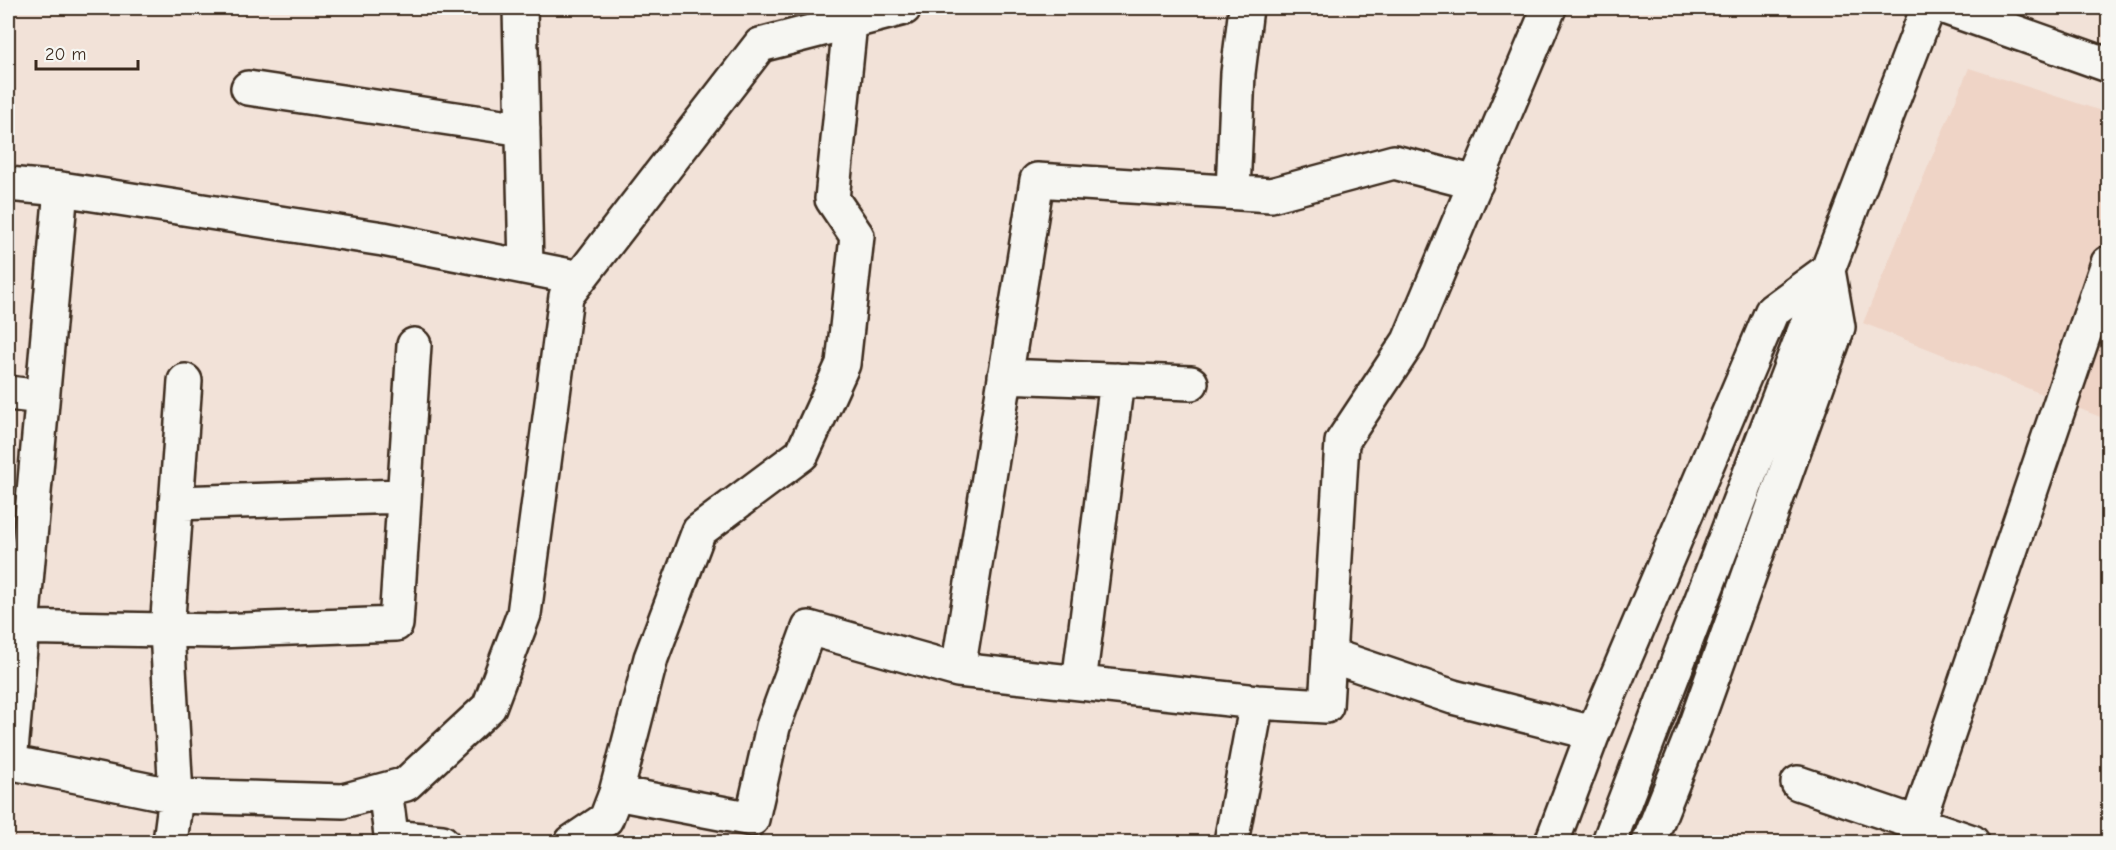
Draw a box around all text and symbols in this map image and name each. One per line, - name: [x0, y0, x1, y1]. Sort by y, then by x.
- scale bar: [36, 33, 138, 71]
- text: 20 m: [45, 44, 86, 65]

